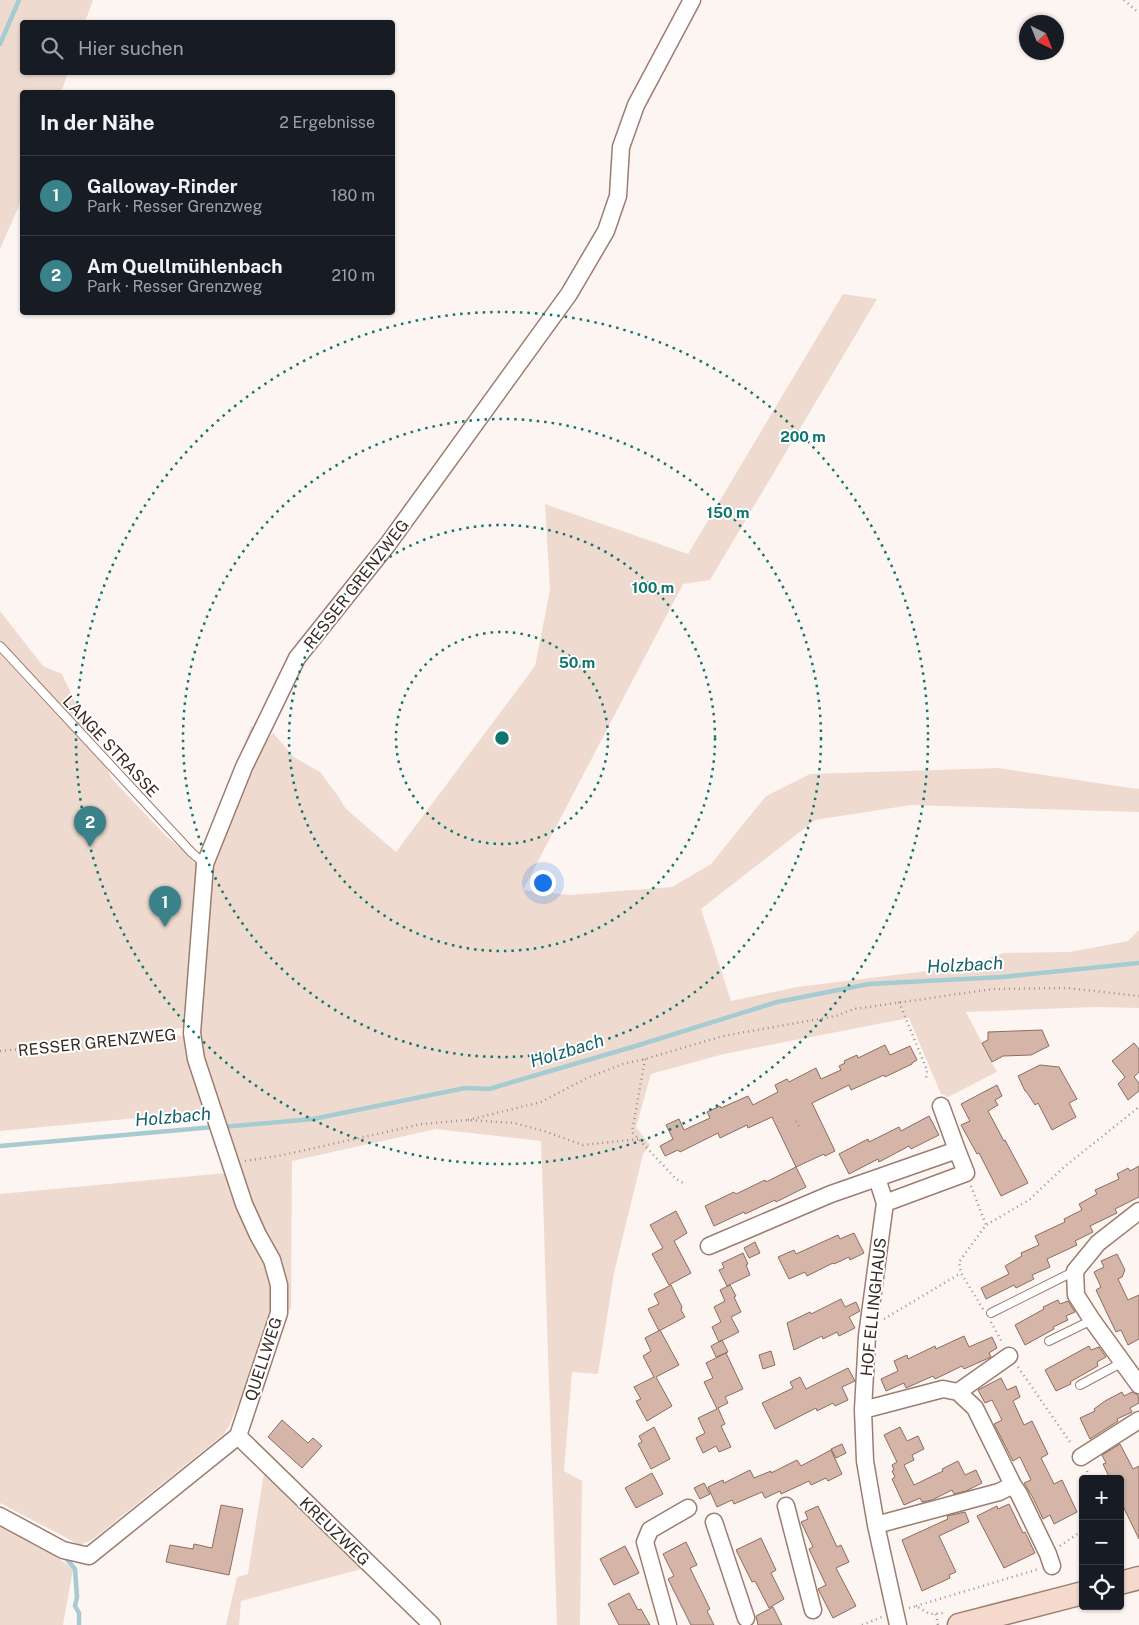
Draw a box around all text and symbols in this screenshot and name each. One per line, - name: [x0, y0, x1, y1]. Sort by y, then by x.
- north arrow: [1019, 15, 1064, 60]
- search box: [20, 20, 395, 75]
- icon: search: [38, 34, 66, 62]
- text: Hier suchen: [78, 37, 184, 59]
- text: In der Nähe: [40, 110, 155, 135]
- text: 2 Ergebnisse: [279, 113, 375, 132]
- text: Galloway-Rinder: [87, 175, 238, 197]
- text: 1: [53, 186, 59, 205]
- text: 180 m: [331, 186, 375, 205]
- text: Park · Resser Grenzweg: [87, 197, 262, 216]
- text: Am Quellmühlenbach: [87, 255, 283, 277]
- text: 2: [51, 266, 61, 285]
- text: 210 m: [331, 266, 375, 285]
- text: Park · Resser Grenzweg: [87, 277, 262, 296]
- text: 200 m: [780, 428, 826, 445]
- text: 150 m: [706, 504, 750, 521]
- street label: RESSER GRENZWEG: [300, 516, 413, 653]
- text: 100 m: [632, 579, 674, 596]
- text: 50 m: [559, 654, 595, 671]
- street label: LANGE STRASSE: [59, 692, 163, 801]
- centre of rings: [493, 729, 511, 747]
- pin: 2: [74, 806, 106, 847]
- your location: [530, 870, 556, 896]
- pin: 1: [149, 886, 181, 927]
- water label: Holzbach: [926, 952, 1004, 977]
- street label: RESSER GRENZWEG: [17, 1025, 177, 1060]
- water label: Holzbach: [527, 1029, 606, 1072]
- water label: Holzbach: [134, 1103, 212, 1130]
- street label: HOF ELLINGHAUS: [857, 1237, 890, 1377]
- street label: QUELLWEG: [241, 1315, 286, 1404]
- map controls: [1079, 1475, 1124, 1610]
- button: +: [1079, 1475, 1124, 1520]
- street label: KREUZWEG: [296, 1493, 374, 1570]
- button: −: [1079, 1520, 1124, 1565]
- button: locate: [1079, 1565, 1124, 1610]

